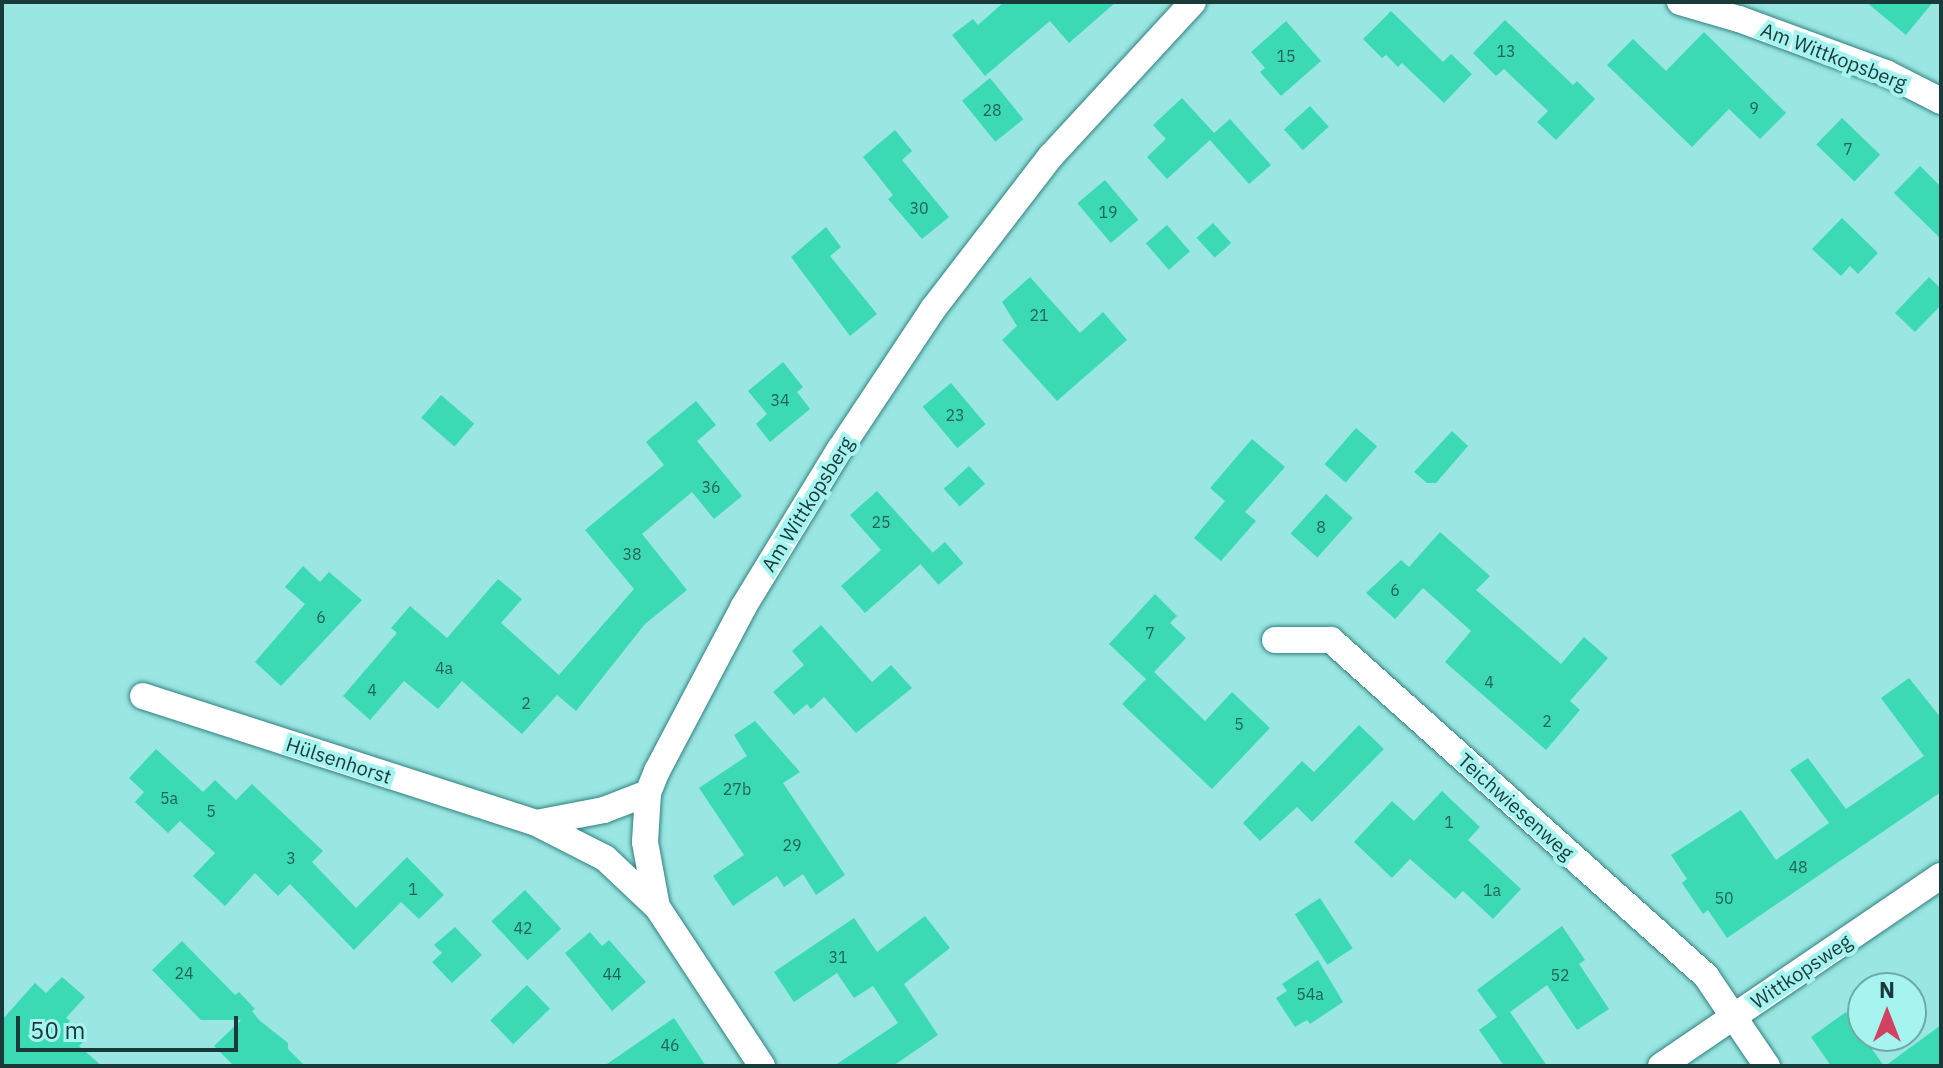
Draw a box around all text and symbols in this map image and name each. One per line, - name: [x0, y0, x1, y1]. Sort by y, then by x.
- street label: Am Wittkopsberg: [1758, 17, 1910, 95]
- house number: 13: [1496, 41, 1516, 61]
- house number: 15: [1276, 46, 1296, 66]
- house number: 9: [1749, 98, 1759, 118]
- house number: 28: [982, 100, 1002, 120]
- house number: 7: [1843, 139, 1853, 159]
- house number: 30: [909, 198, 929, 218]
- house number: 19: [1098, 202, 1118, 222]
- house number: 21: [1029, 305, 1049, 325]
- house number: 34: [770, 390, 790, 410]
- house number: 23: [945, 405, 965, 425]
- street label: Am Wittkopsberg: [756, 432, 858, 576]
- house number: 36: [701, 477, 721, 497]
- house number: 25: [871, 512, 891, 532]
- house number: 8: [1316, 517, 1326, 537]
- house number: 38: [622, 544, 642, 564]
- house number: 6: [1390, 580, 1400, 600]
- house number: 6: [316, 607, 326, 627]
- house number: 7: [1145, 623, 1155, 643]
- house number: 4a: [435, 658, 453, 678]
- house number: 4: [1484, 672, 1494, 692]
- house number: 4: [367, 680, 377, 700]
- house number: 2: [521, 693, 531, 713]
- house number: 2: [1542, 711, 1552, 731]
- house number: 5: [1234, 714, 1244, 734]
- street label: Hülsenhorst: [283, 732, 395, 788]
- street label: Teichwiesenweg: [1453, 748, 1579, 864]
- house number: 27b: [723, 779, 751, 799]
- house number: 5a: [160, 788, 178, 808]
- house number: 5: [206, 801, 216, 821]
- house number: 1: [1444, 812, 1454, 832]
- house number: 29: [782, 835, 802, 855]
- house number: 3: [286, 848, 296, 868]
- house number: 48: [1788, 857, 1808, 877]
- house number: 1: [408, 879, 418, 899]
- house number: 1a: [1483, 880, 1501, 900]
- house number: 50: [1714, 888, 1734, 908]
- house number: 42: [513, 918, 533, 938]
- street label: Wittkopsweg: [1746, 929, 1856, 1013]
- house number: 31: [828, 947, 848, 967]
- house number: 24: [174, 963, 194, 983]
- house number: 44: [602, 964, 622, 984]
- house number: 52: [1550, 965, 1570, 985]
- north arrow: [1847, 972, 1927, 1052]
- text: N: [1879, 975, 1895, 1004]
- house number: 54a: [1296, 984, 1324, 1004]
- scale bar: [20, 1000, 242, 1050]
- text: 50 m: [30, 1014, 85, 1046]
- house number: 46: [660, 1035, 680, 1055]

